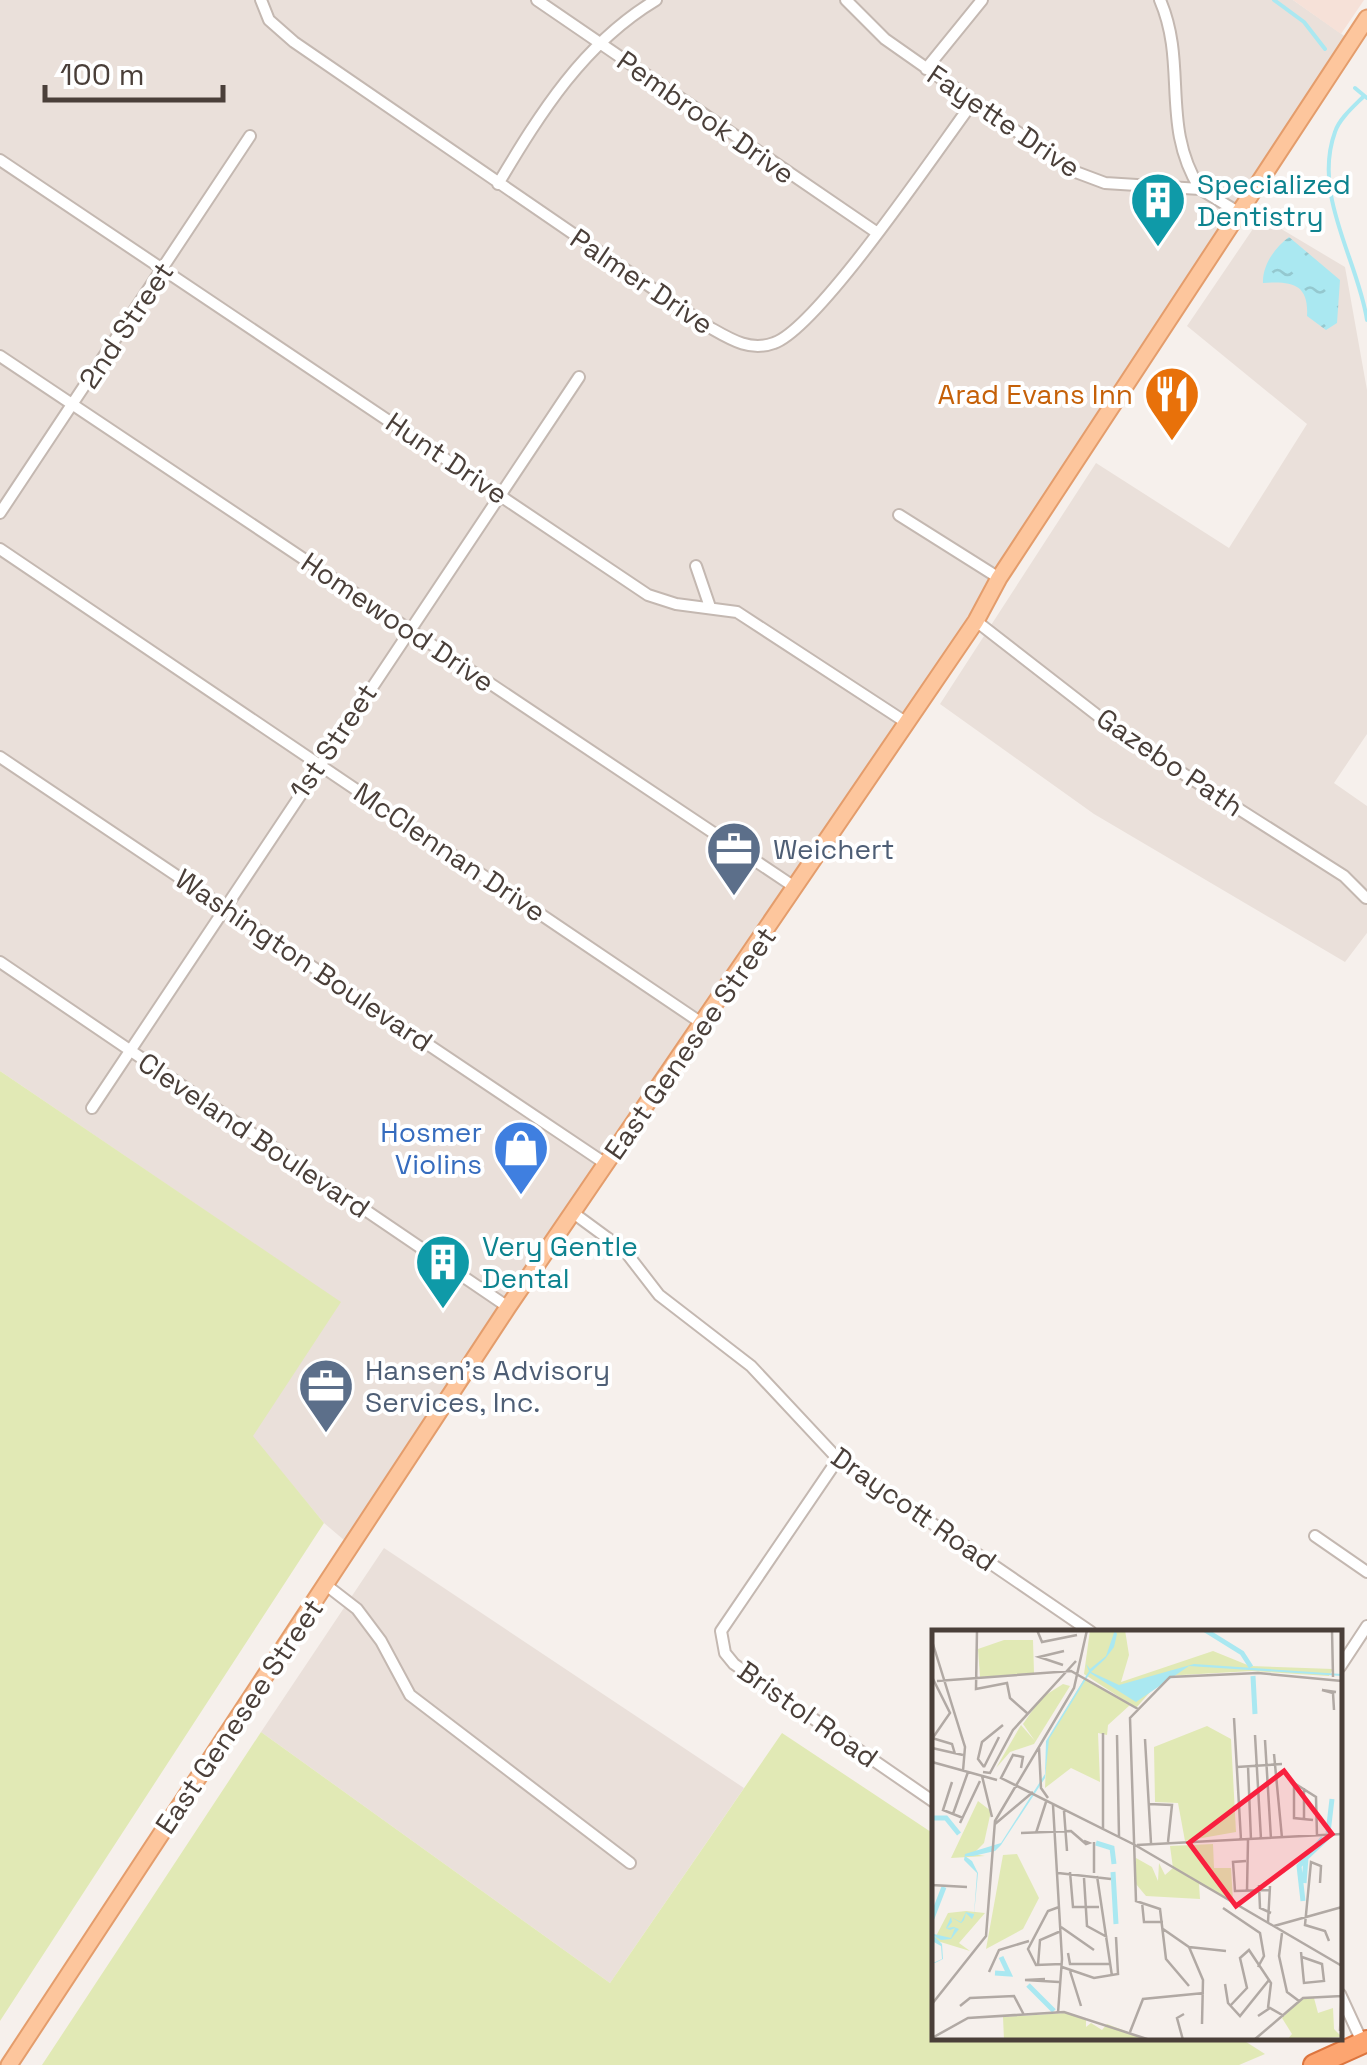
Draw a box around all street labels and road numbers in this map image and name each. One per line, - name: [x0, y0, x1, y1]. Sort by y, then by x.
- street label: Pembrook Drive: [610, 42, 802, 192]
- street label: Fayette Drive: [921, 57, 1087, 185]
- street label: Palmer Drive: [564, 220, 720, 342]
- street label: 2nd Street: [71, 255, 181, 395]
- street label: Hunt Drive: [379, 404, 515, 512]
- street label: Homewood Drive: [295, 544, 501, 700]
- street label: 1st Street: [281, 676, 385, 806]
- street label: Gazebo Path: [1090, 700, 1250, 824]
- street label: McClennan Drive: [347, 774, 553, 930]
- street label: Washington Boulevard: [168, 860, 440, 1060]
- street label: East Genesee Street: [596, 920, 784, 1166]
- street label: Cleveland Boulevard: [131, 1044, 377, 1226]
- street label: Draycott Road: [824, 1439, 1004, 1579]
- street label: East Genesee Street: [147, 1592, 331, 1840]
- street label: Bristol Road: [731, 1653, 885, 1775]

